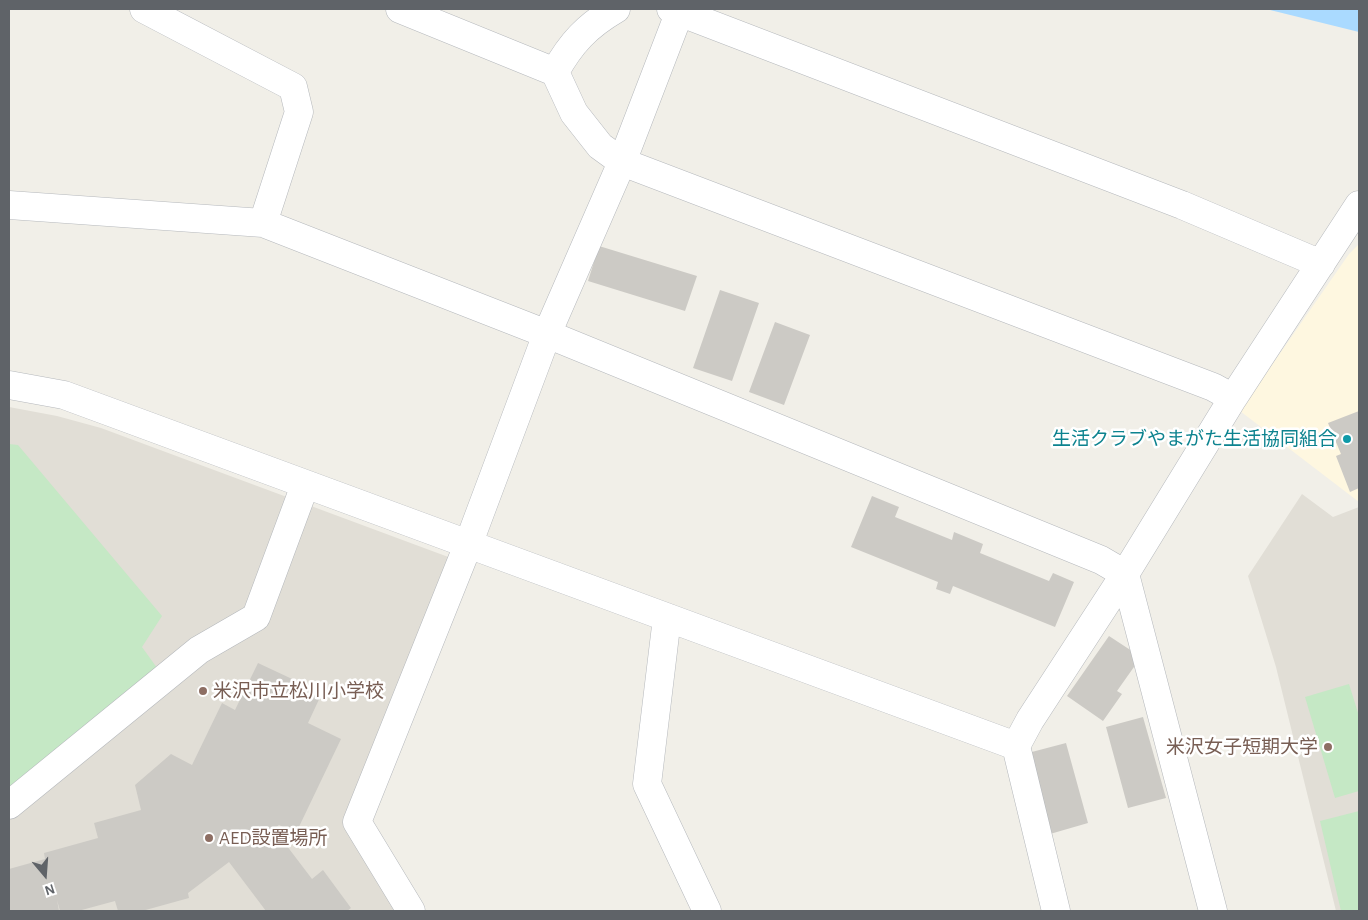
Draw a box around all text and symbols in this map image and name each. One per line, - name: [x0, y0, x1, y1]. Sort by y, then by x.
- place label: 生活クラブやまがた生活協同組合: [1052, 428, 1337, 450]
- marker: 生活クラブやまがた生活協同組合: [1341, 433, 1353, 445]
- place label: 米沢市立松川小学校: [213, 680, 384, 702]
- marker: 米沢市立松川小学校: [197, 685, 209, 697]
- place label: 米沢女子短期大学: [1166, 736, 1318, 758]
- marker: 米沢女子短期大学: [1322, 741, 1334, 753]
- place label: AED設置場所: [219, 827, 327, 849]
- marker: AED設置場所: [203, 832, 215, 844]
- north arrow: [20, 850, 70, 900]
- text: N: [43, 881, 56, 897]

